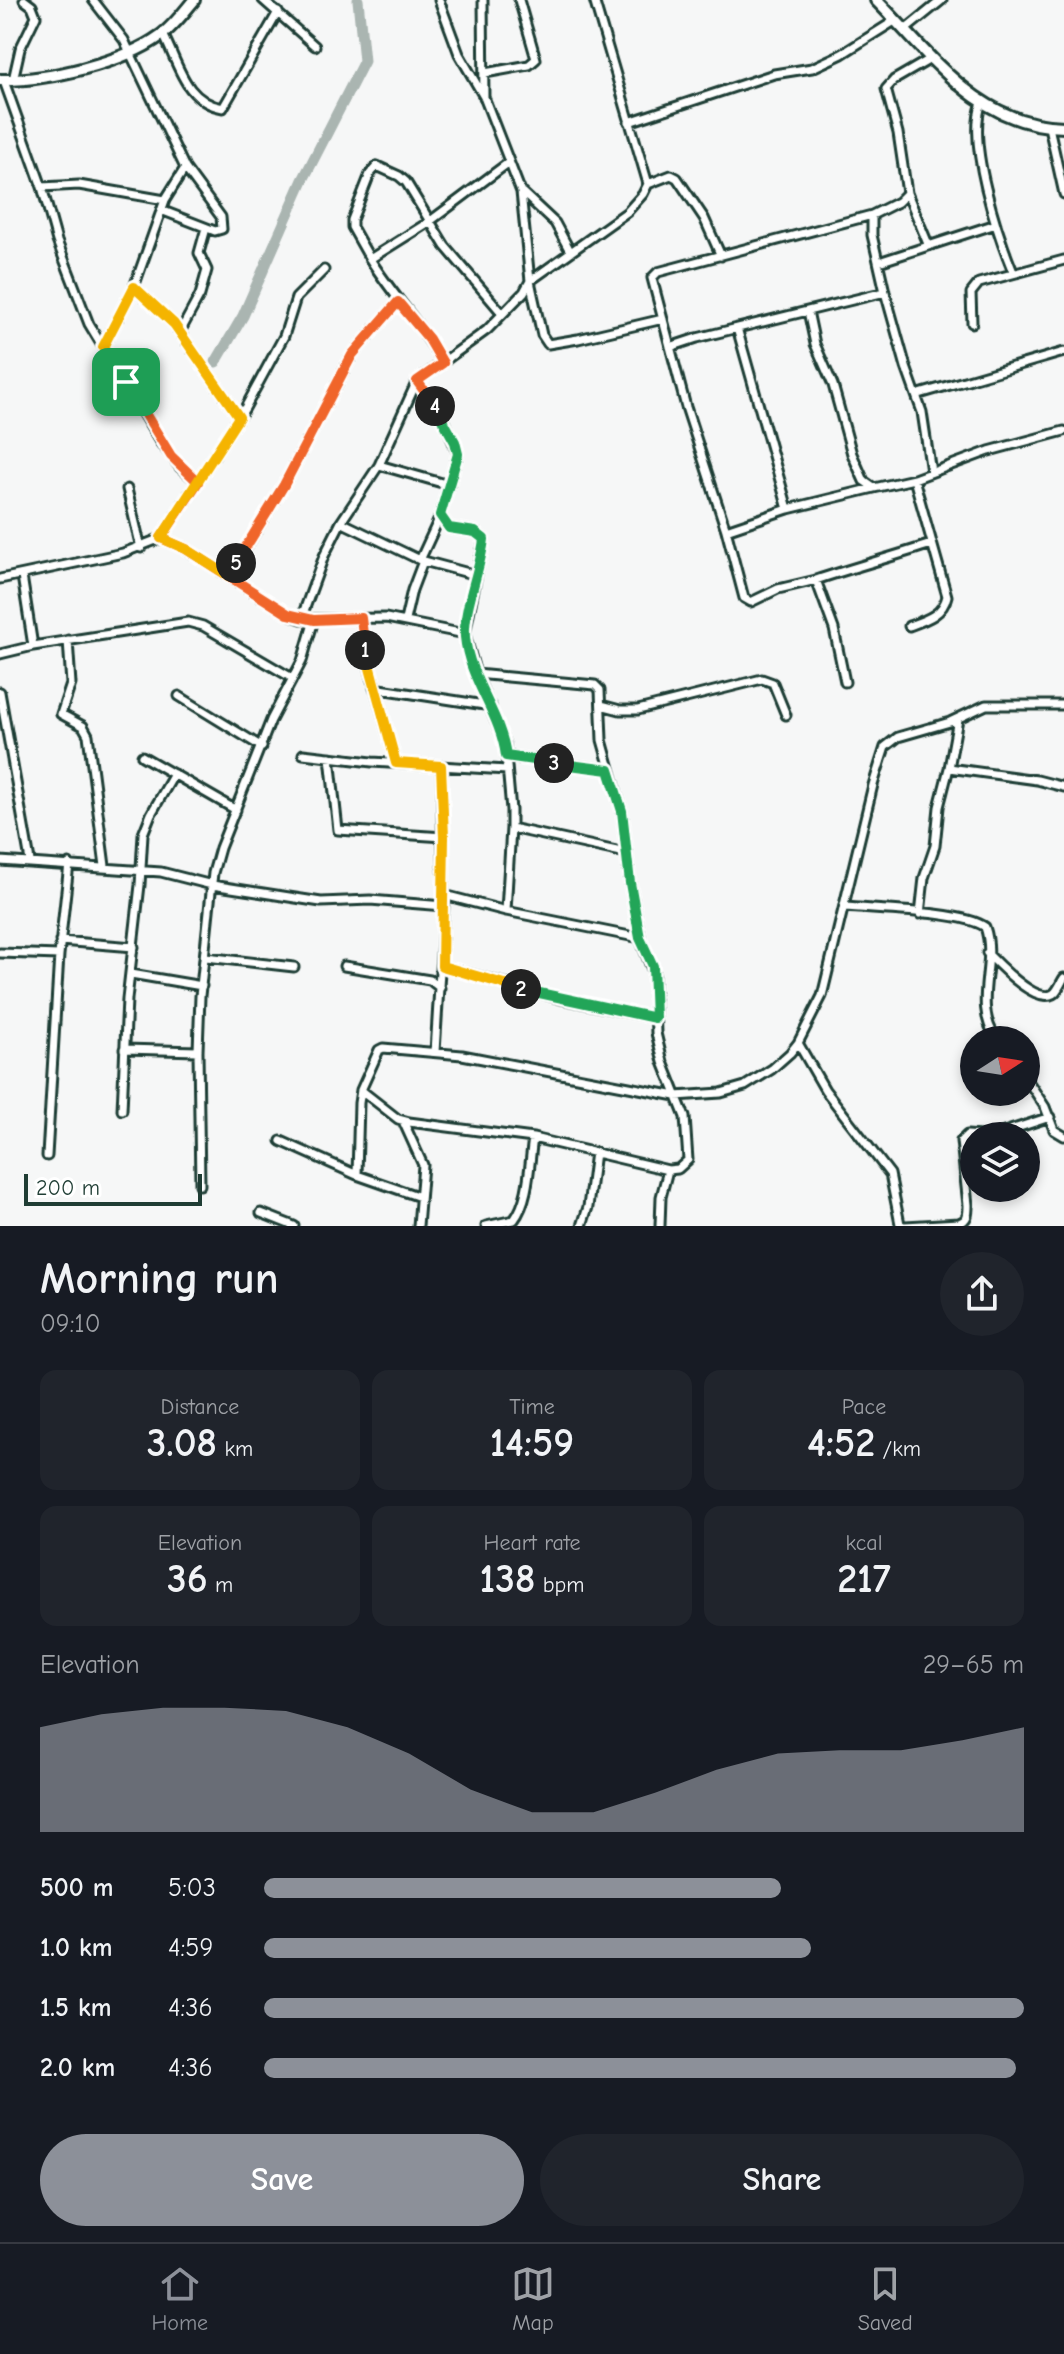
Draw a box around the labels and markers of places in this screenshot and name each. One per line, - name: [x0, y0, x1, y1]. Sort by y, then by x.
- pin: [92, 348, 160, 416]
- pin: 4: [415, 386, 455, 426]
- pin: 5: [216, 543, 256, 583]
- pin: 1: [345, 630, 385, 670]
- pin: 3: [534, 743, 574, 783]
- pin: 2: [501, 969, 541, 1009]

